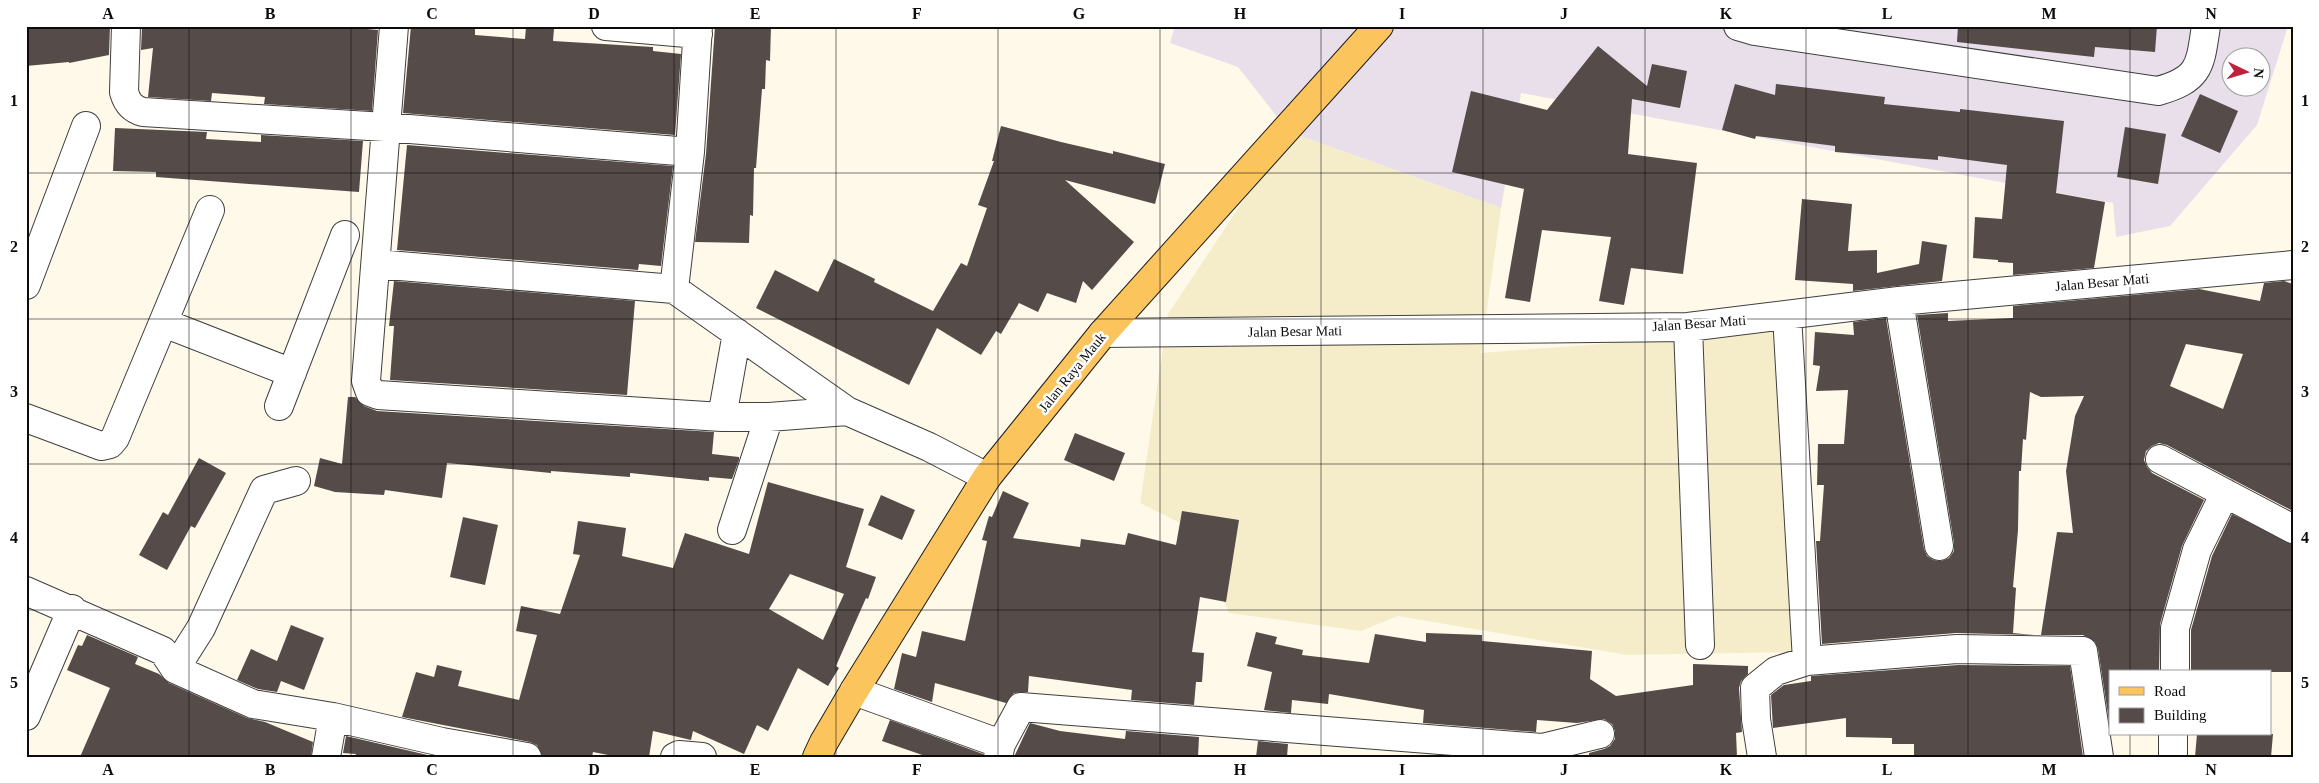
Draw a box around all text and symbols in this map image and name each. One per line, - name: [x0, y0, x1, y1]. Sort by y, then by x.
- text: A: [102, 5, 114, 22]
- text: B: [265, 5, 276, 22]
- text: C: [426, 5, 438, 22]
- text: D: [588, 5, 600, 22]
- text: E: [750, 5, 760, 22]
- text: F: [912, 5, 922, 22]
- text: G: [1073, 5, 1086, 22]
- text: H: [1234, 5, 1247, 22]
- text: I: [1399, 5, 1405, 22]
- text: J: [1560, 5, 1568, 22]
- text: K: [1720, 5, 1733, 22]
- text: L: [1882, 5, 1892, 22]
- text: M: [2041, 5, 2057, 22]
- text: N: [2205, 5, 2217, 22]
- north arrow: [2222, 48, 2272, 98]
- text: N: [2251, 67, 2266, 79]
- text: 1: [10, 92, 18, 109]
- text: 1: [2301, 92, 2309, 109]
- text: 2: [10, 238, 18, 255]
- text: 2: [2301, 238, 2309, 255]
- street label: Jalan Besar Mati: [2055, 271, 2150, 294]
- street label: Jalan Besar Mati: [1652, 313, 1747, 334]
- street label: Jalan Besar Mati: [1248, 323, 1342, 340]
- street label: Jalan Raya Mauk: [1036, 330, 1109, 415]
- text: 3: [10, 383, 18, 400]
- text: 3: [2301, 383, 2309, 400]
- text: 4: [10, 529, 18, 546]
- text: 4: [2301, 529, 2309, 546]
- legend: [2109, 670, 2272, 736]
- text: 5: [10, 674, 18, 691]
- text: 5: [2301, 674, 2309, 691]
- text: Road: [2154, 683, 2186, 699]
- text: Building: [2154, 707, 2207, 723]
- text: A: [102, 761, 114, 778]
- text: B: [265, 761, 276, 778]
- text: C: [426, 761, 438, 778]
- text: D: [588, 761, 600, 778]
- text: E: [750, 761, 760, 778]
- text: F: [912, 761, 922, 778]
- text: G: [1073, 761, 1086, 778]
- text: H: [1234, 761, 1247, 778]
- text: I: [1399, 761, 1405, 778]
- text: J: [1560, 761, 1568, 778]
- text: K: [1720, 761, 1733, 778]
- text: L: [1882, 761, 1892, 778]
- text: M: [2041, 761, 2057, 778]
- text: N: [2205, 761, 2217, 778]

